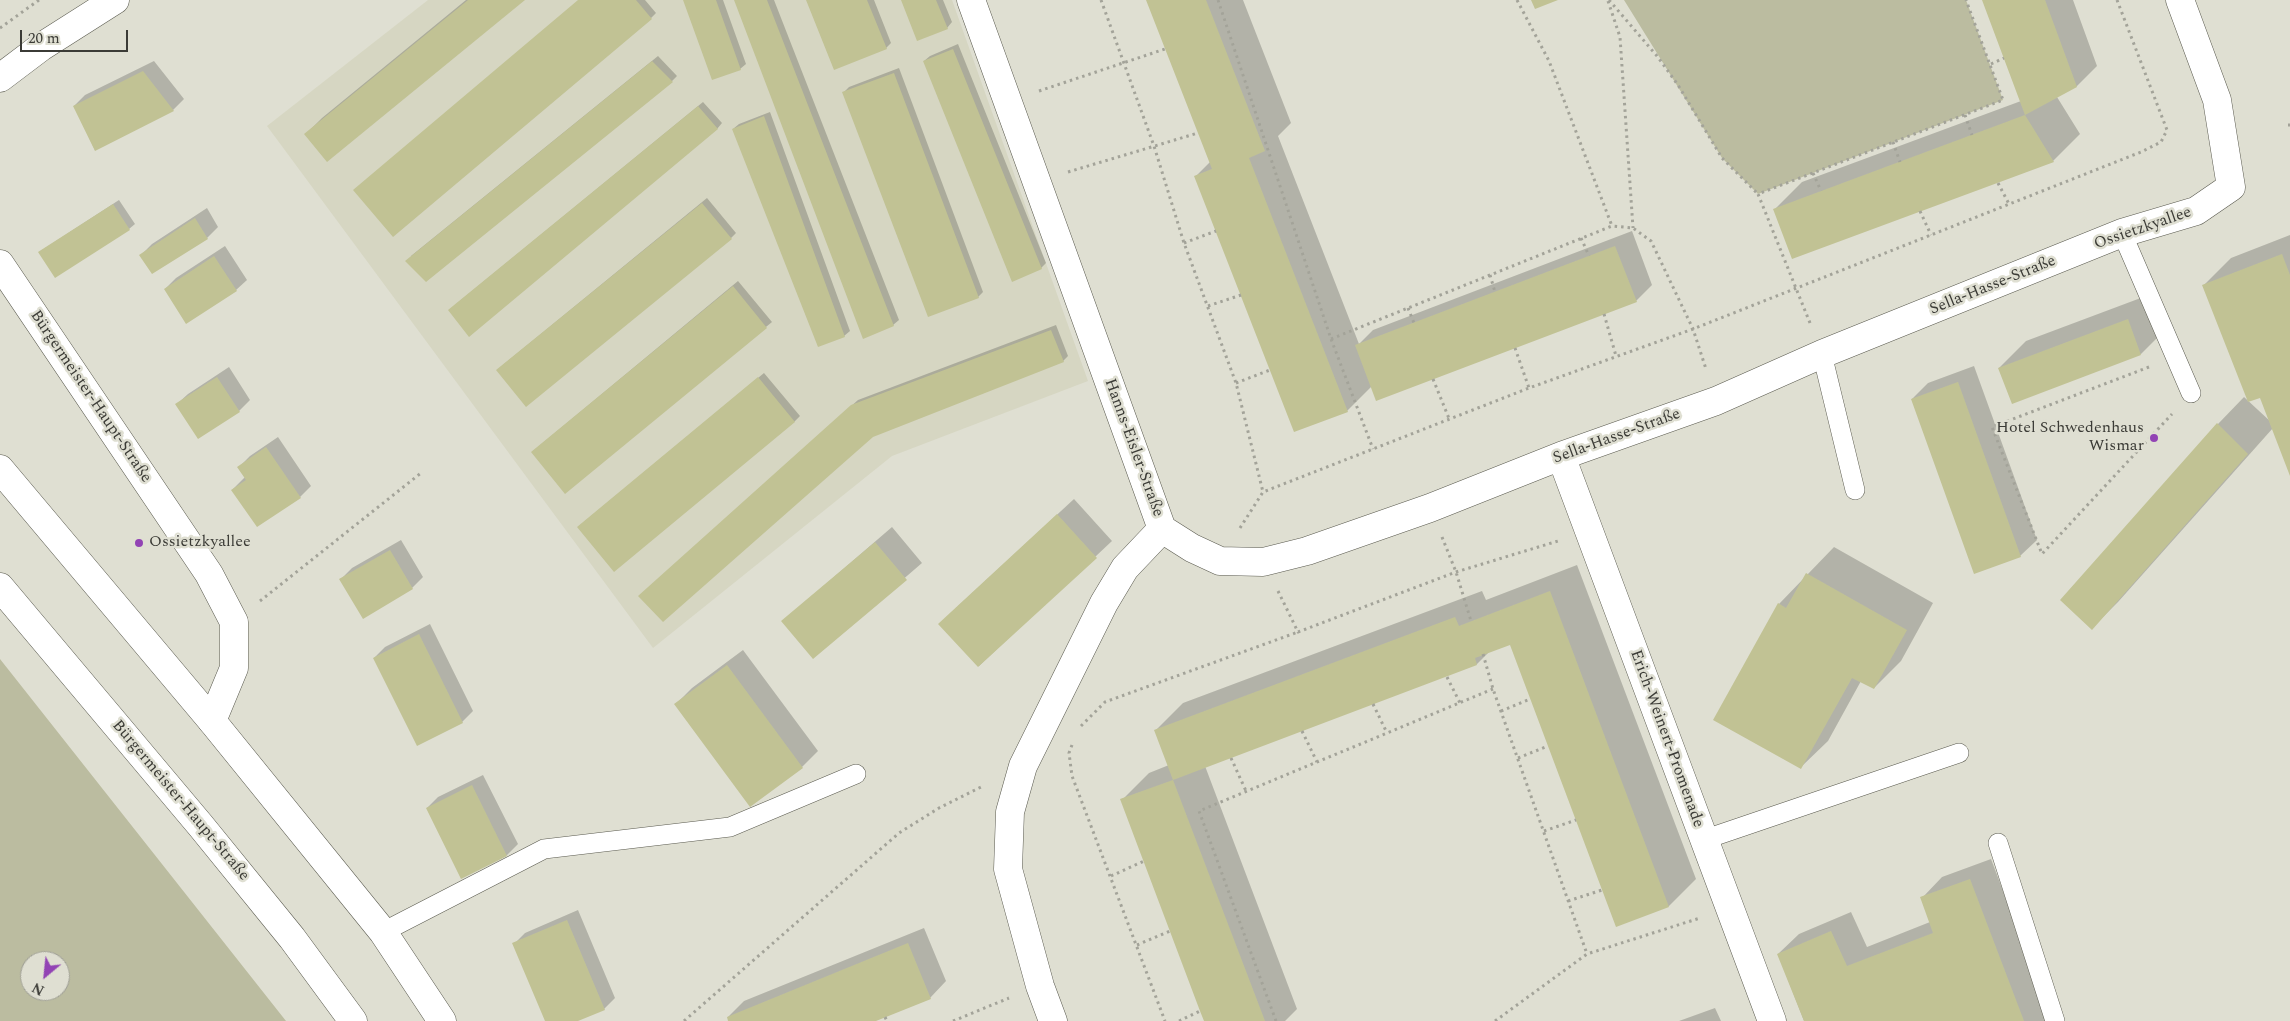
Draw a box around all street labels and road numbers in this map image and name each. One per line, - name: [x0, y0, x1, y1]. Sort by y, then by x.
- street label: Ossietzkyallee: [2092, 203, 2194, 255]
- street label: Sella-Hasse-Straße: [1927, 252, 2059, 320]
- street label: Bürgermeister-Haupt-Straße: [25, 307, 155, 487]
- street label: Hanns-Eisler-Straße: [1099, 376, 1167, 520]
- street label: Sella-Hasse-Straße: [1551, 405, 1683, 469]
- street label: Erich-Weinert-Promenade: [1625, 648, 1707, 830]
- street label: Bürgermeister-Haupt-Straße: [107, 717, 253, 885]

